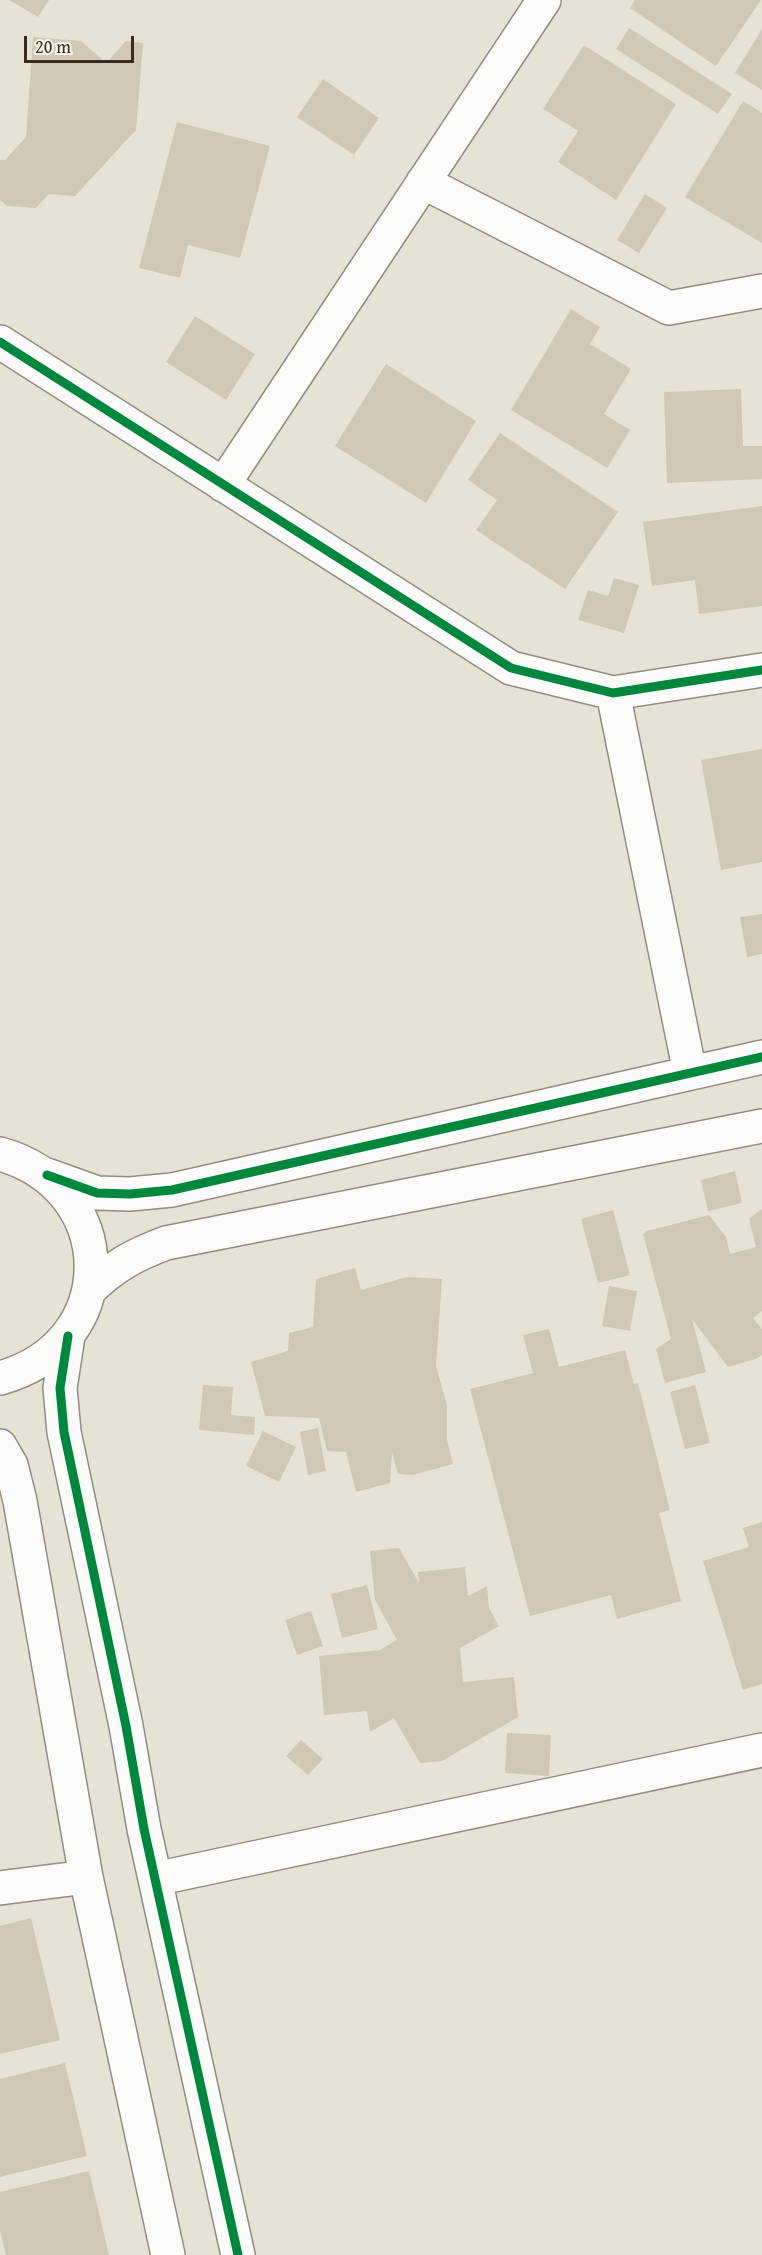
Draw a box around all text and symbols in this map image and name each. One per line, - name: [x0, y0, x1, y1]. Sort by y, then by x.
- scale bar: [27, 24, 136, 62]
- text: 20 m: [35, 33, 71, 60]

